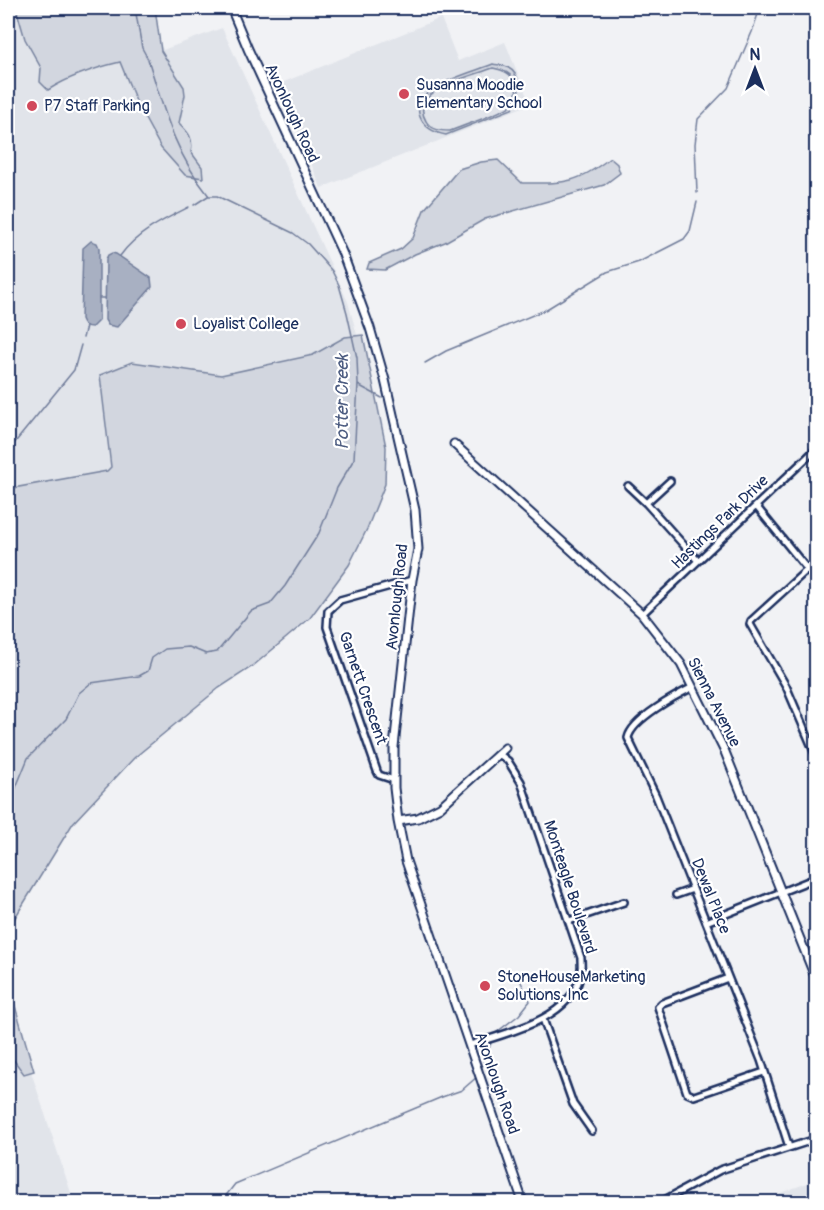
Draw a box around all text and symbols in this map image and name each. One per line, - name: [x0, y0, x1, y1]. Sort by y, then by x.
- north arrow: [725, 39, 785, 99]
- text: N: [750, 45, 761, 65]
- street label: Avonlough Road: [260, 60, 324, 166]
- place label: Susanna Moodie Elementary School: [416, 75, 542, 113]
- marker: Susanna Moodie Elementary School: [397, 87, 411, 101]
- place label: P7 Staff Parking: [44, 96, 150, 116]
- marker: P7 Staff Parking: [25, 99, 39, 113]
- place label: Loyalist College: [193, 314, 299, 334]
- marker: Loyalist College: [174, 317, 188, 331]
- water label: Potter Creek: [331, 353, 354, 450]
- street label: Hastings Park Drive: [667, 471, 773, 573]
- street label: Avonlough Road: [381, 543, 413, 651]
- street label: Garnett Crescent: [334, 629, 392, 748]
- street label: Sienna Avenue: [683, 654, 745, 750]
- street label: Monteagle Boulevard: [539, 818, 601, 956]
- street label: Dewal Place: [687, 855, 735, 937]
- place label: StoneHouseMarketing Solutions, Inc: [497, 967, 645, 1005]
- marker: StoneHouseMarketing Solutions, Inc: [478, 979, 492, 993]
- street label: Avonlough Road: [470, 1029, 524, 1137]

